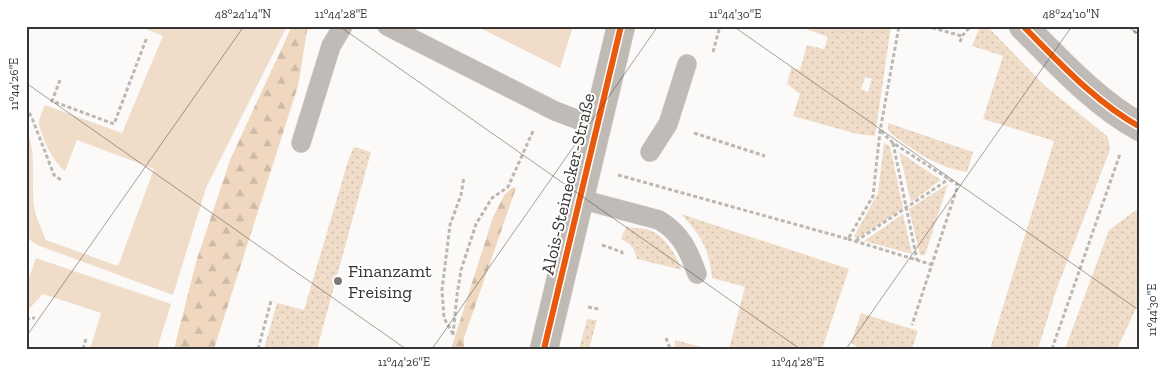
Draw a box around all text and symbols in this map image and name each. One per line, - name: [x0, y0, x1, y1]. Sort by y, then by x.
- text: 48°24'14"N: [215, 7, 271, 21]
- text: 11°44'28"E: [315, 7, 367, 21]
- text: 11°44'30"E: [709, 7, 761, 21]
- text: 48°24'10"N: [1042, 7, 1100, 21]
- text: 11°44'26"E: [7, 58, 21, 110]
- street label: Alois-Steinecker-Straße: [536, 91, 600, 277]
- place label: Finanzamt Freising: [348, 260, 432, 303]
- marker: Finanzamt Freising: [332, 275, 344, 287]
- text: 11°44'30"E: [1145, 284, 1159, 336]
- text: 11°44'26"E: [378, 355, 430, 369]
- text: 11°44'28"E: [772, 355, 824, 369]

